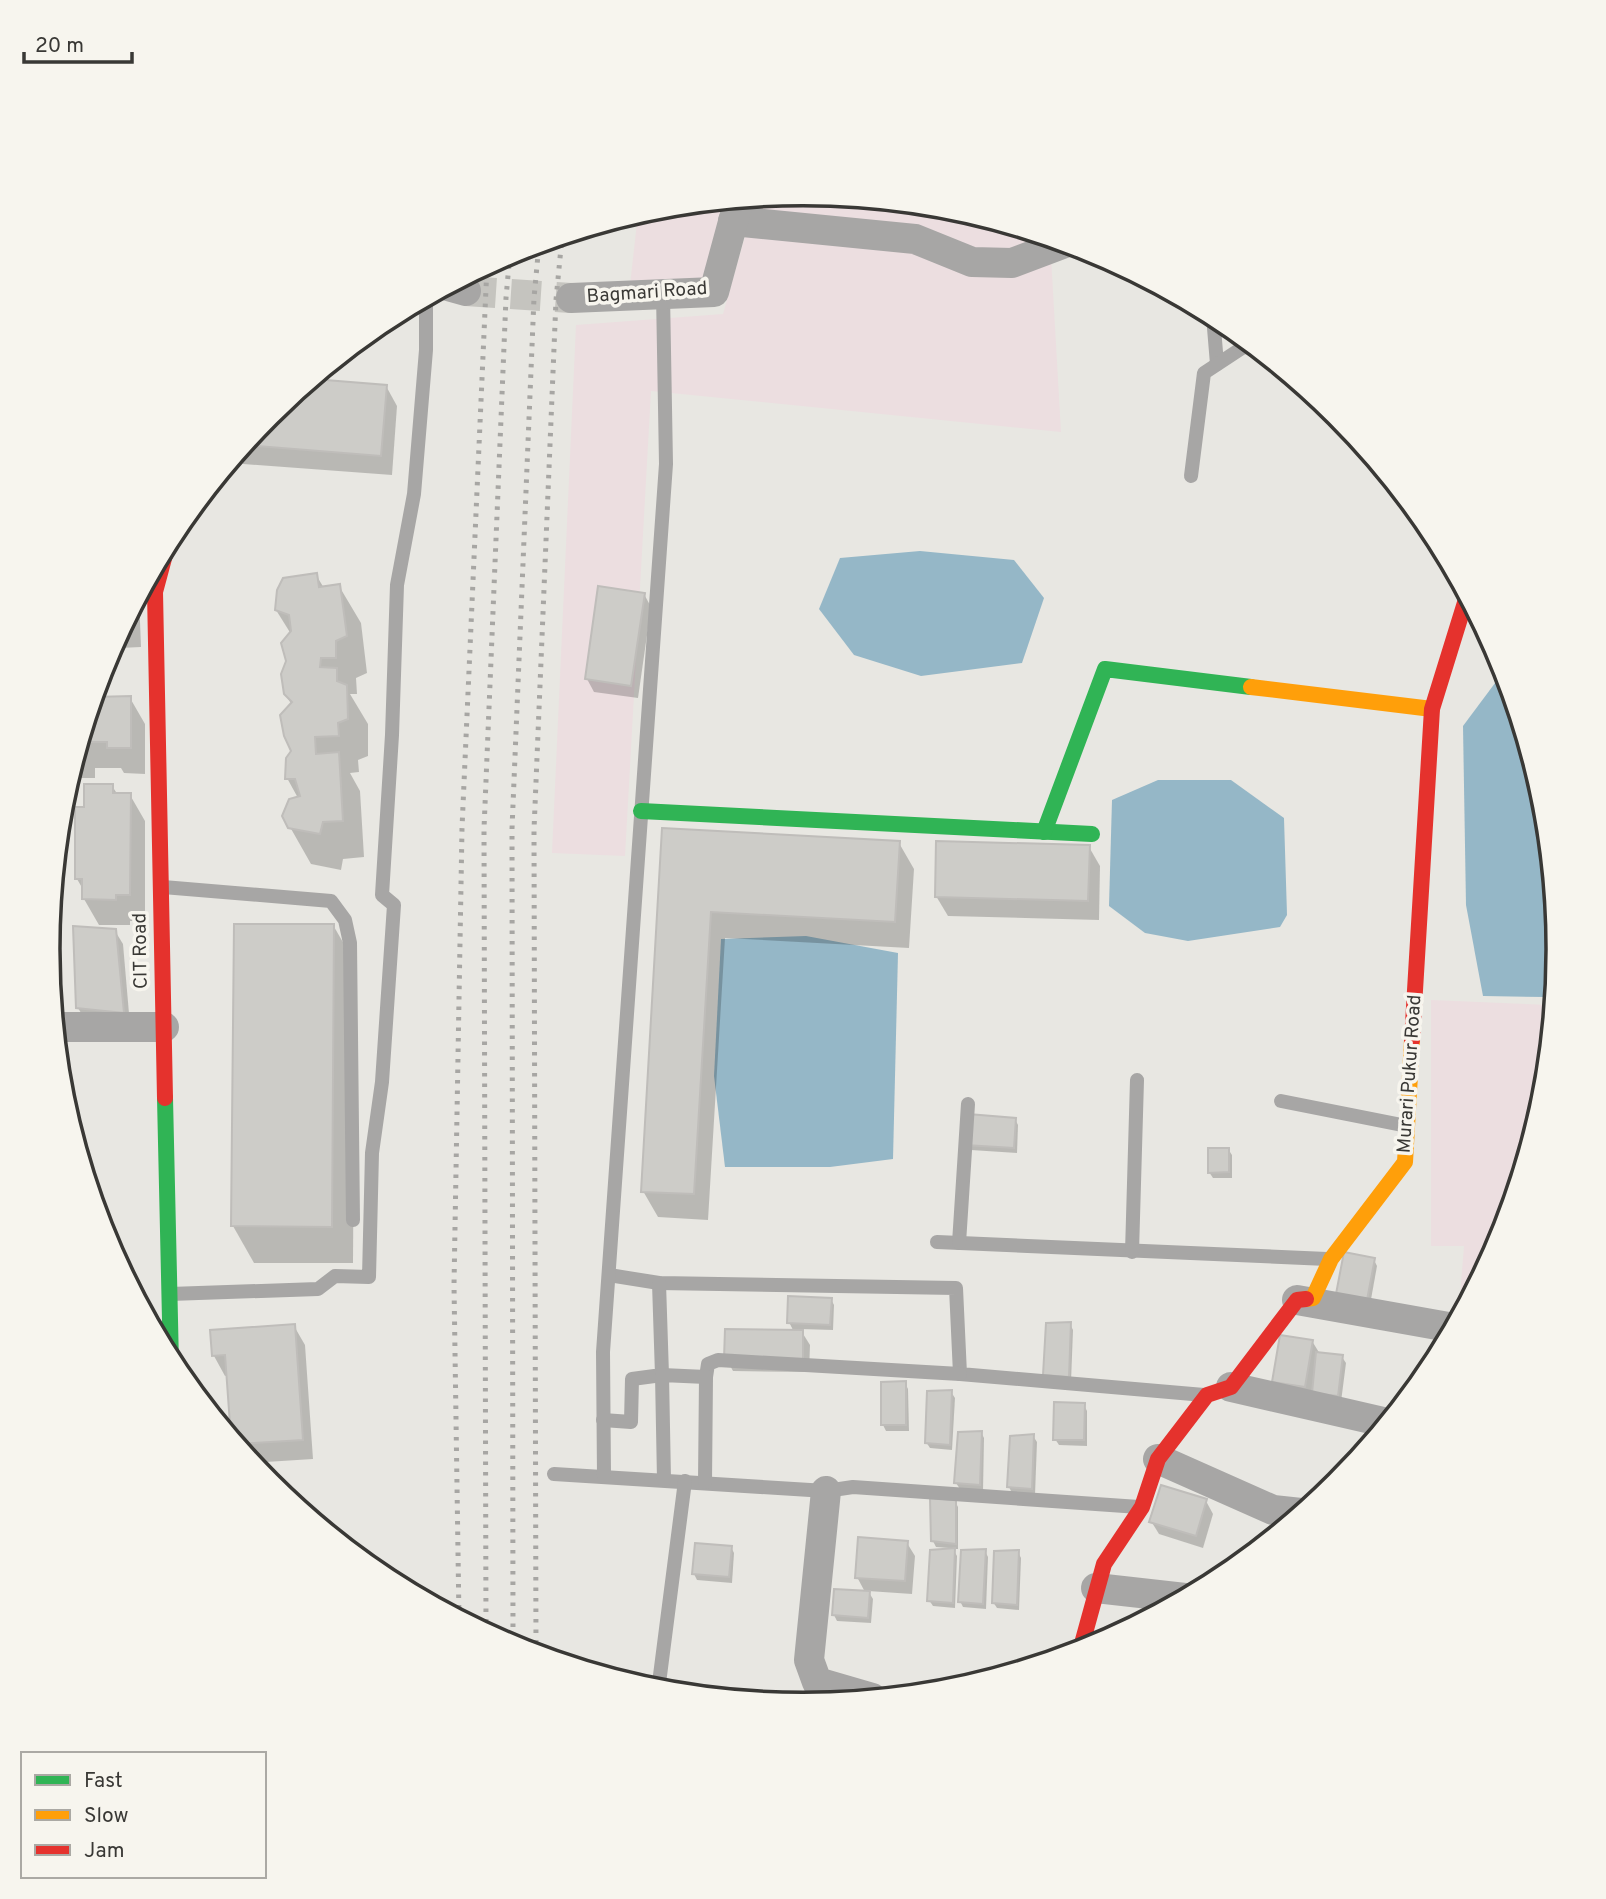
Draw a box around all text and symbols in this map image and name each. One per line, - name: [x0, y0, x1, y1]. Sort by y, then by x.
- scale bar: [24, 21, 133, 65]
- text: 20 m: [35, 33, 84, 60]
- street label: Bagmari Road: [586, 277, 708, 309]
- street label: CIT Road: [128, 913, 154, 989]
- street label: Murari Pukur Road: [1392, 994, 1428, 1154]
- legend: [21, 1752, 266, 1878]
- text: Fast: [84, 1768, 123, 1795]
- text: Slow: [84, 1803, 129, 1830]
- text: Jam: [84, 1838, 125, 1865]

